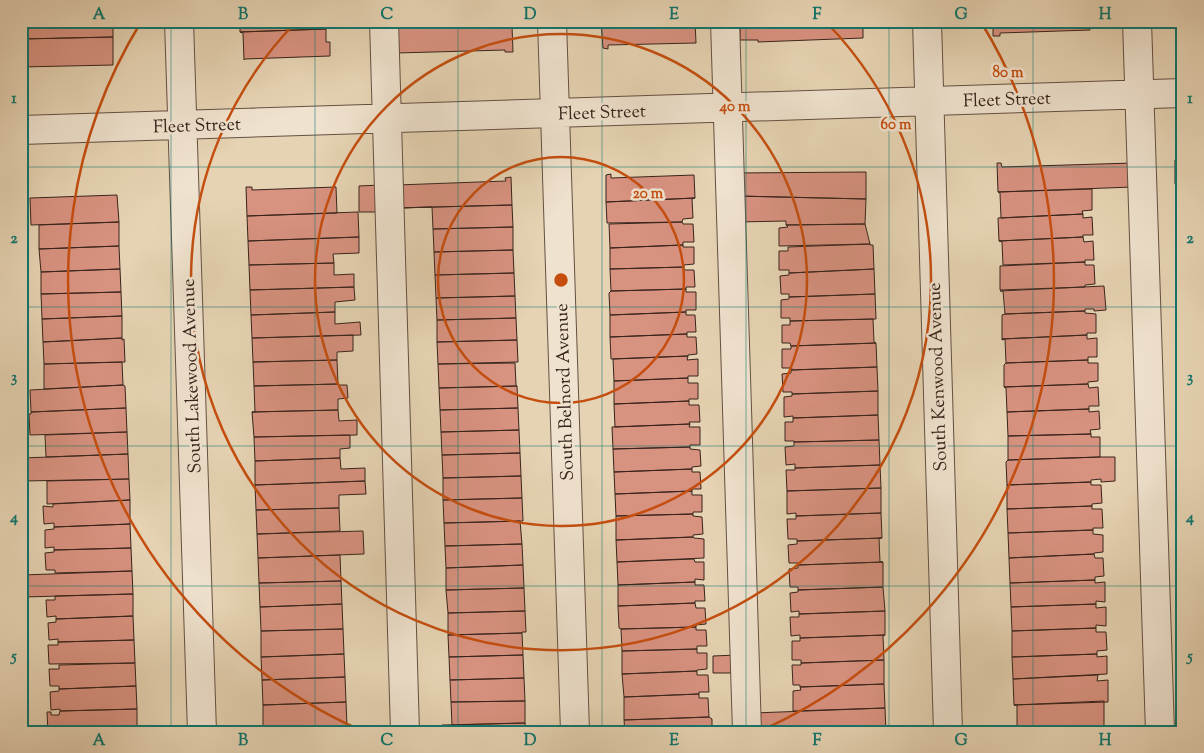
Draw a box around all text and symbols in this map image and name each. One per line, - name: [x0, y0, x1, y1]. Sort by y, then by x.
- text: A: [93, 4, 106, 27]
- text: B: [238, 4, 248, 27]
- text: C: [381, 4, 394, 27]
- text: D: [524, 4, 537, 27]
- text: E: [669, 4, 679, 27]
- text: F: [813, 4, 822, 27]
- text: G: [954, 4, 968, 27]
- text: H: [1099, 4, 1112, 27]
- text: 80 m: [992, 63, 1024, 84]
- street label: Fleet Street: [963, 86, 1051, 116]
- text: 1: [11, 88, 17, 111]
- text: 1: [1187, 88, 1193, 111]
- text: 40 m: [719, 97, 751, 118]
- street label: Fleet Street: [558, 99, 646, 129]
- street label: Fleet Street: [153, 112, 241, 142]
- text: 60 m: [881, 115, 912, 136]
- text: 20 m: [633, 184, 664, 205]
- text: 2: [10, 228, 18, 251]
- text: 2: [1186, 228, 1194, 251]
- centre of rings: [552, 271, 570, 289]
- street label: South Lakewood Avenue: [177, 278, 209, 474]
- street label: South Kenwood Avenue: [923, 282, 955, 472]
- street label: South Belnord Avenue: [550, 303, 582, 481]
- text: 3: [11, 367, 18, 390]
- text: 3: [1187, 367, 1194, 390]
- text: 4: [9, 507, 18, 530]
- text: 4: [1185, 507, 1194, 530]
- text: 5: [9, 646, 17, 669]
- text: 5: [1185, 646, 1193, 669]
- text: A: [93, 730, 106, 753]
- text: B: [238, 730, 248, 753]
- text: C: [381, 730, 394, 753]
- text: D: [524, 730, 537, 753]
- text: E: [669, 730, 679, 753]
- text: F: [813, 730, 822, 753]
- text: G: [954, 730, 968, 753]
- text: H: [1099, 730, 1112, 753]

